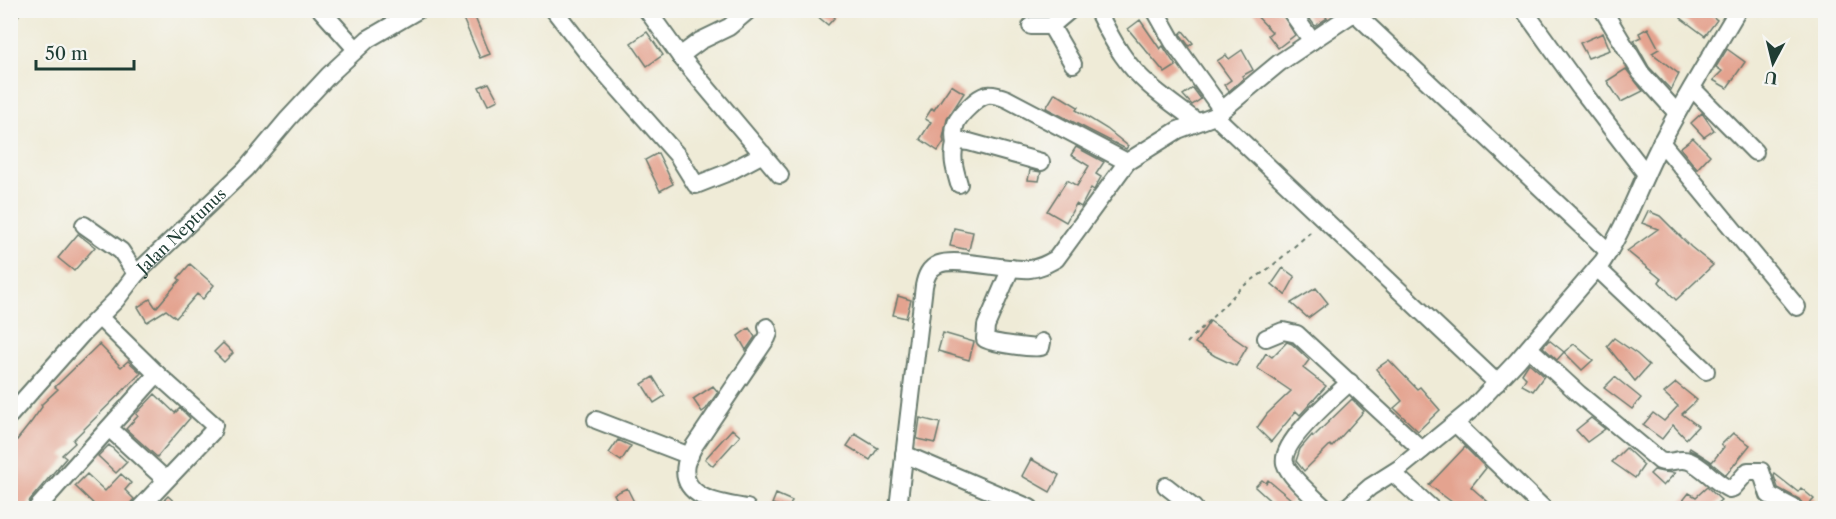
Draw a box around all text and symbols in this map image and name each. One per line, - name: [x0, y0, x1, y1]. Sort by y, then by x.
- scale bar: [36, 33, 134, 71]
- north arrow: [1743, 33, 1803, 93]
- text: 50 m: [45, 43, 88, 65]
- text: U: [1764, 67, 1779, 89]
- street label: Jalan Neptunus: [131, 184, 230, 280]

